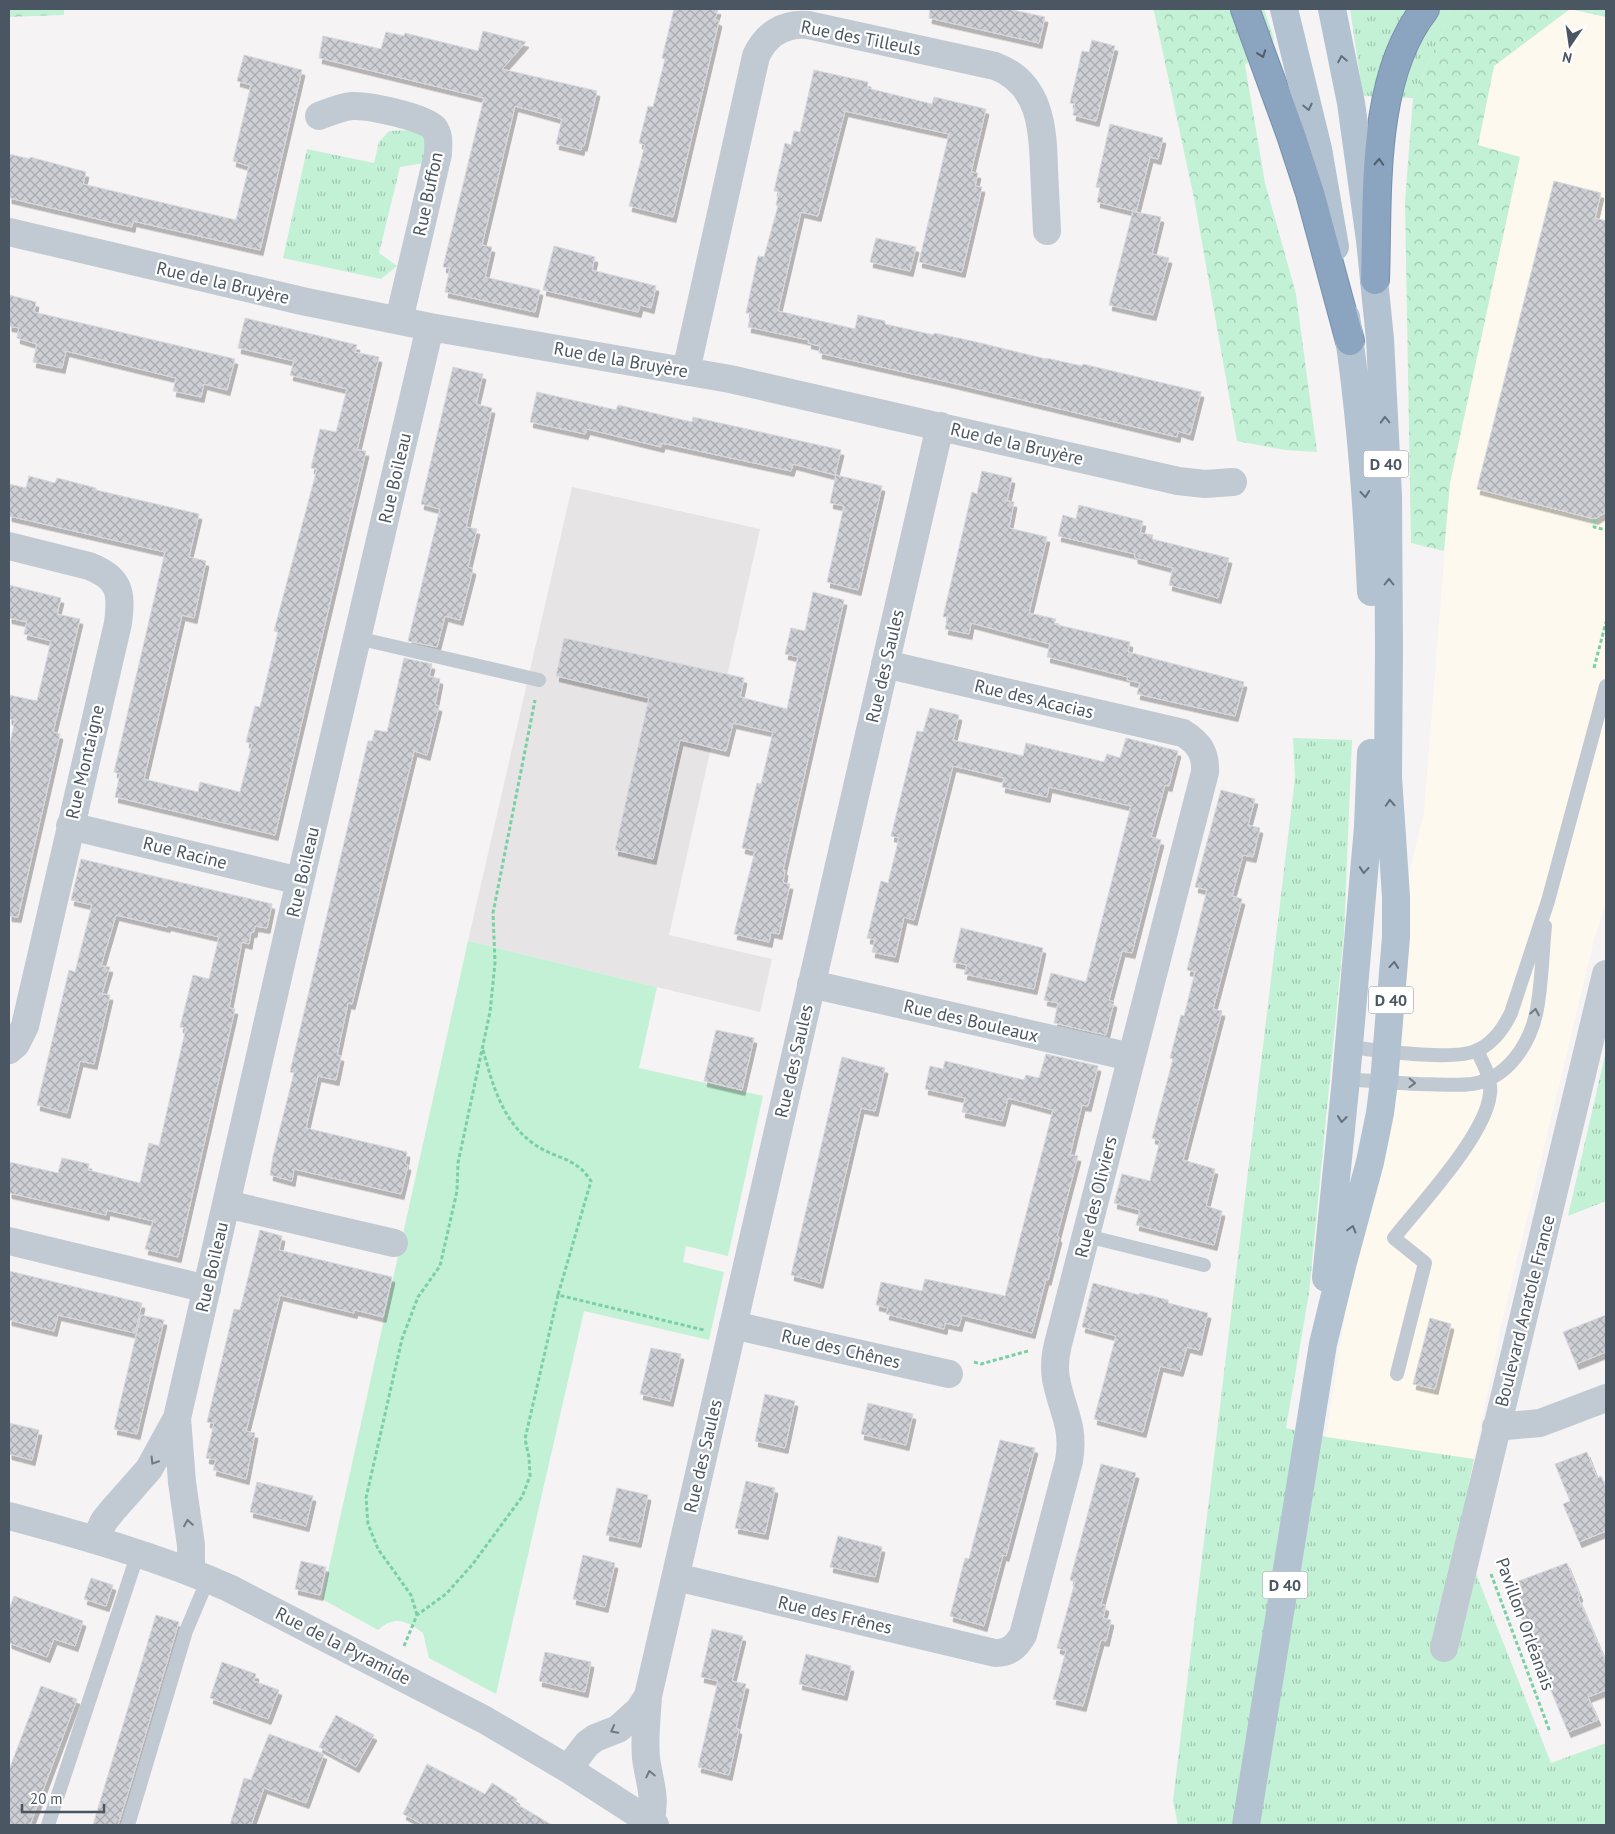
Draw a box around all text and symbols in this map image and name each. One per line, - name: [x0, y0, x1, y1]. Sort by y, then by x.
- street label: Rue des Tilleuls: [799, 15, 923, 60]
- north arrow: [1545, 20, 1595, 70]
- text: N: [1561, 48, 1574, 67]
- one-way arrow: [1256, 50, 1266, 58]
- one-way arrow: [1338, 55, 1348, 63]
- one-way arrow: [1302, 103, 1313, 111]
- street label: Rue Buffon: [407, 150, 448, 238]
- one-way arrow: [1374, 157, 1385, 165]
- street label: Rue de la Bruyère: [154, 256, 292, 309]
- street label: Rue de la Bruyère: [552, 336, 690, 383]
- one-way arrow: [1379, 415, 1390, 423]
- street label: Rue de la Bruyère: [948, 417, 1086, 470]
- street label: Rue Boileau: [373, 430, 416, 525]
- road number: D 40: [1364, 450, 1408, 478]
- one-way arrow: [1359, 491, 1370, 499]
- one-way arrow: [1384, 578, 1394, 586]
- street label: Rue des Saules: [860, 607, 909, 725]
- street label: Rue des Acacias: [972, 674, 1096, 723]
- street label: Rue Montaigne: [60, 703, 109, 821]
- one-way arrow: [1384, 799, 1395, 807]
- street label: Rue Boileau: [281, 824, 324, 919]
- street label: Rue Racine: [141, 831, 229, 874]
- one-way arrow: [1359, 866, 1370, 874]
- one-way arrow: [1388, 961, 1399, 969]
- road number: D 40: [1368, 986, 1414, 1014]
- street label: Rue des Bouleaux: [902, 994, 1041, 1047]
- street label: Rue des Saules: [769, 1002, 818, 1120]
- one-way arrow: [1530, 1007, 1540, 1016]
- one-way arrow: [1408, 1078, 1416, 1089]
- one-way arrow: [1337, 1115, 1348, 1123]
- street label: Rue des Oliviers: [1069, 1134, 1122, 1260]
- street label: Boulevard Anatole France: [1490, 1213, 1559, 1409]
- street label: Rue Boileau: [190, 1219, 233, 1314]
- one-way arrow: [1346, 1225, 1356, 1233]
- street label: Rue des Chênes: [779, 1324, 903, 1373]
- street label: Rue des Saules: [678, 1397, 727, 1515]
- one-way arrow: [151, 1455, 160, 1465]
- one-way arrow: [183, 1518, 193, 1527]
- street label: Pavillon Orléanais: [1491, 1554, 1560, 1693]
- road number: D 40: [1262, 1572, 1308, 1598]
- street label: Rue des Frênes: [776, 1590, 894, 1639]
- street label: Rue de la Pyramide: [272, 1602, 415, 1690]
- one-way arrow: [611, 1724, 620, 1734]
- one-way arrow: [645, 1770, 656, 1779]
- scale bar: [22, 1782, 105, 1814]
- text: 20 m: [30, 1789, 63, 1808]

